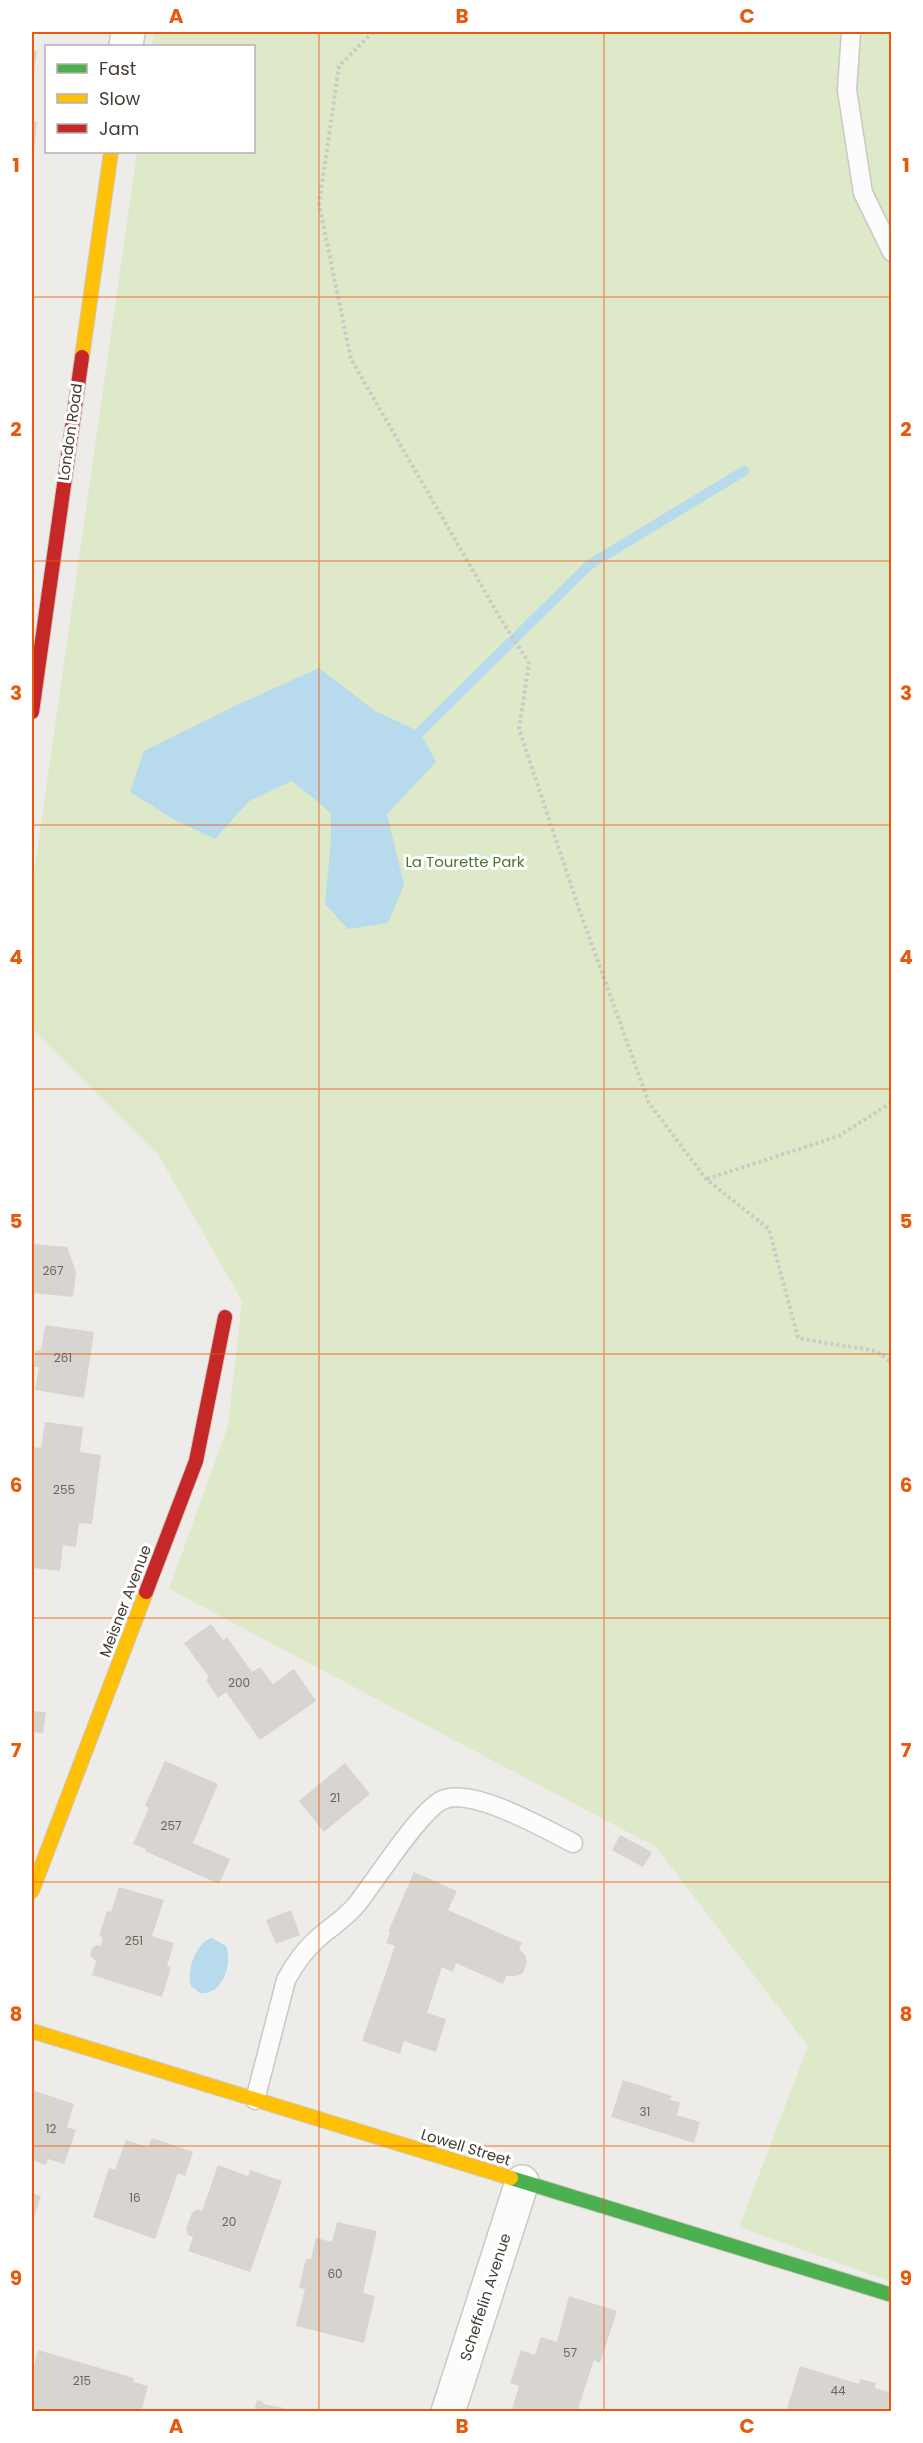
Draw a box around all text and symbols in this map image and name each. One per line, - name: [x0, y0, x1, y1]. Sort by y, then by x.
- text: A: [169, 2, 184, 30]
- text: B: [455, 2, 469, 30]
- text: C: [739, 2, 755, 30]
- legend: [45, 45, 255, 153]
- text: Fast: [99, 56, 136, 81]
- text: Slow: [99, 86, 141, 111]
- text: Jam: [99, 116, 139, 141]
- text: 1: [12, 151, 20, 179]
- text: 1: [902, 151, 910, 179]
- street label: London Road: [53, 382, 87, 482]
- text: 2: [10, 415, 22, 443]
- text: 2: [900, 415, 912, 443]
- text: 3: [10, 679, 22, 707]
- text: 3: [900, 679, 912, 707]
- park label: La Tourette Park: [405, 851, 525, 872]
- text: 4: [9, 943, 23, 971]
- text: 4: [899, 943, 913, 971]
- text: 5: [10, 1207, 23, 1235]
- text: 5: [900, 1207, 913, 1235]
- house number: 267: [42, 1262, 64, 1279]
- house number: 261: [54, 1349, 72, 1366]
- text: 6: [10, 1471, 22, 1499]
- text: 6: [900, 1471, 912, 1499]
- house number: 255: [53, 1481, 75, 1498]
- street label: Meisner Avenue: [94, 1542, 156, 1660]
- house number: 200: [228, 1674, 250, 1691]
- text: 7: [11, 1736, 22, 1764]
- text: 7: [901, 1736, 912, 1764]
- house number: 21: [330, 1789, 340, 1806]
- house number: 257: [161, 1817, 182, 1834]
- house number: 251: [125, 1932, 143, 1949]
- text: 8: [10, 2000, 22, 2028]
- text: 8: [900, 2000, 912, 2028]
- house number: 31: [640, 2103, 650, 2120]
- house number: 12: [46, 2120, 56, 2137]
- street label: Lowell Street: [418, 2123, 514, 2171]
- house number: 16: [129, 2189, 141, 2206]
- house number: 20: [222, 2213, 236, 2230]
- street label: Scheffelin Avenue: [454, 2230, 516, 2364]
- text: 9: [10, 2264, 22, 2292]
- text: 9: [900, 2264, 912, 2292]
- house number: 60: [327, 2265, 343, 2282]
- house number: 57: [563, 2344, 577, 2361]
- house number: 215: [73, 2372, 91, 2389]
- house number: 44: [830, 2382, 846, 2399]
- text: A: [169, 2412, 184, 2440]
- text: B: [455, 2412, 469, 2440]
- text: C: [739, 2412, 755, 2440]

